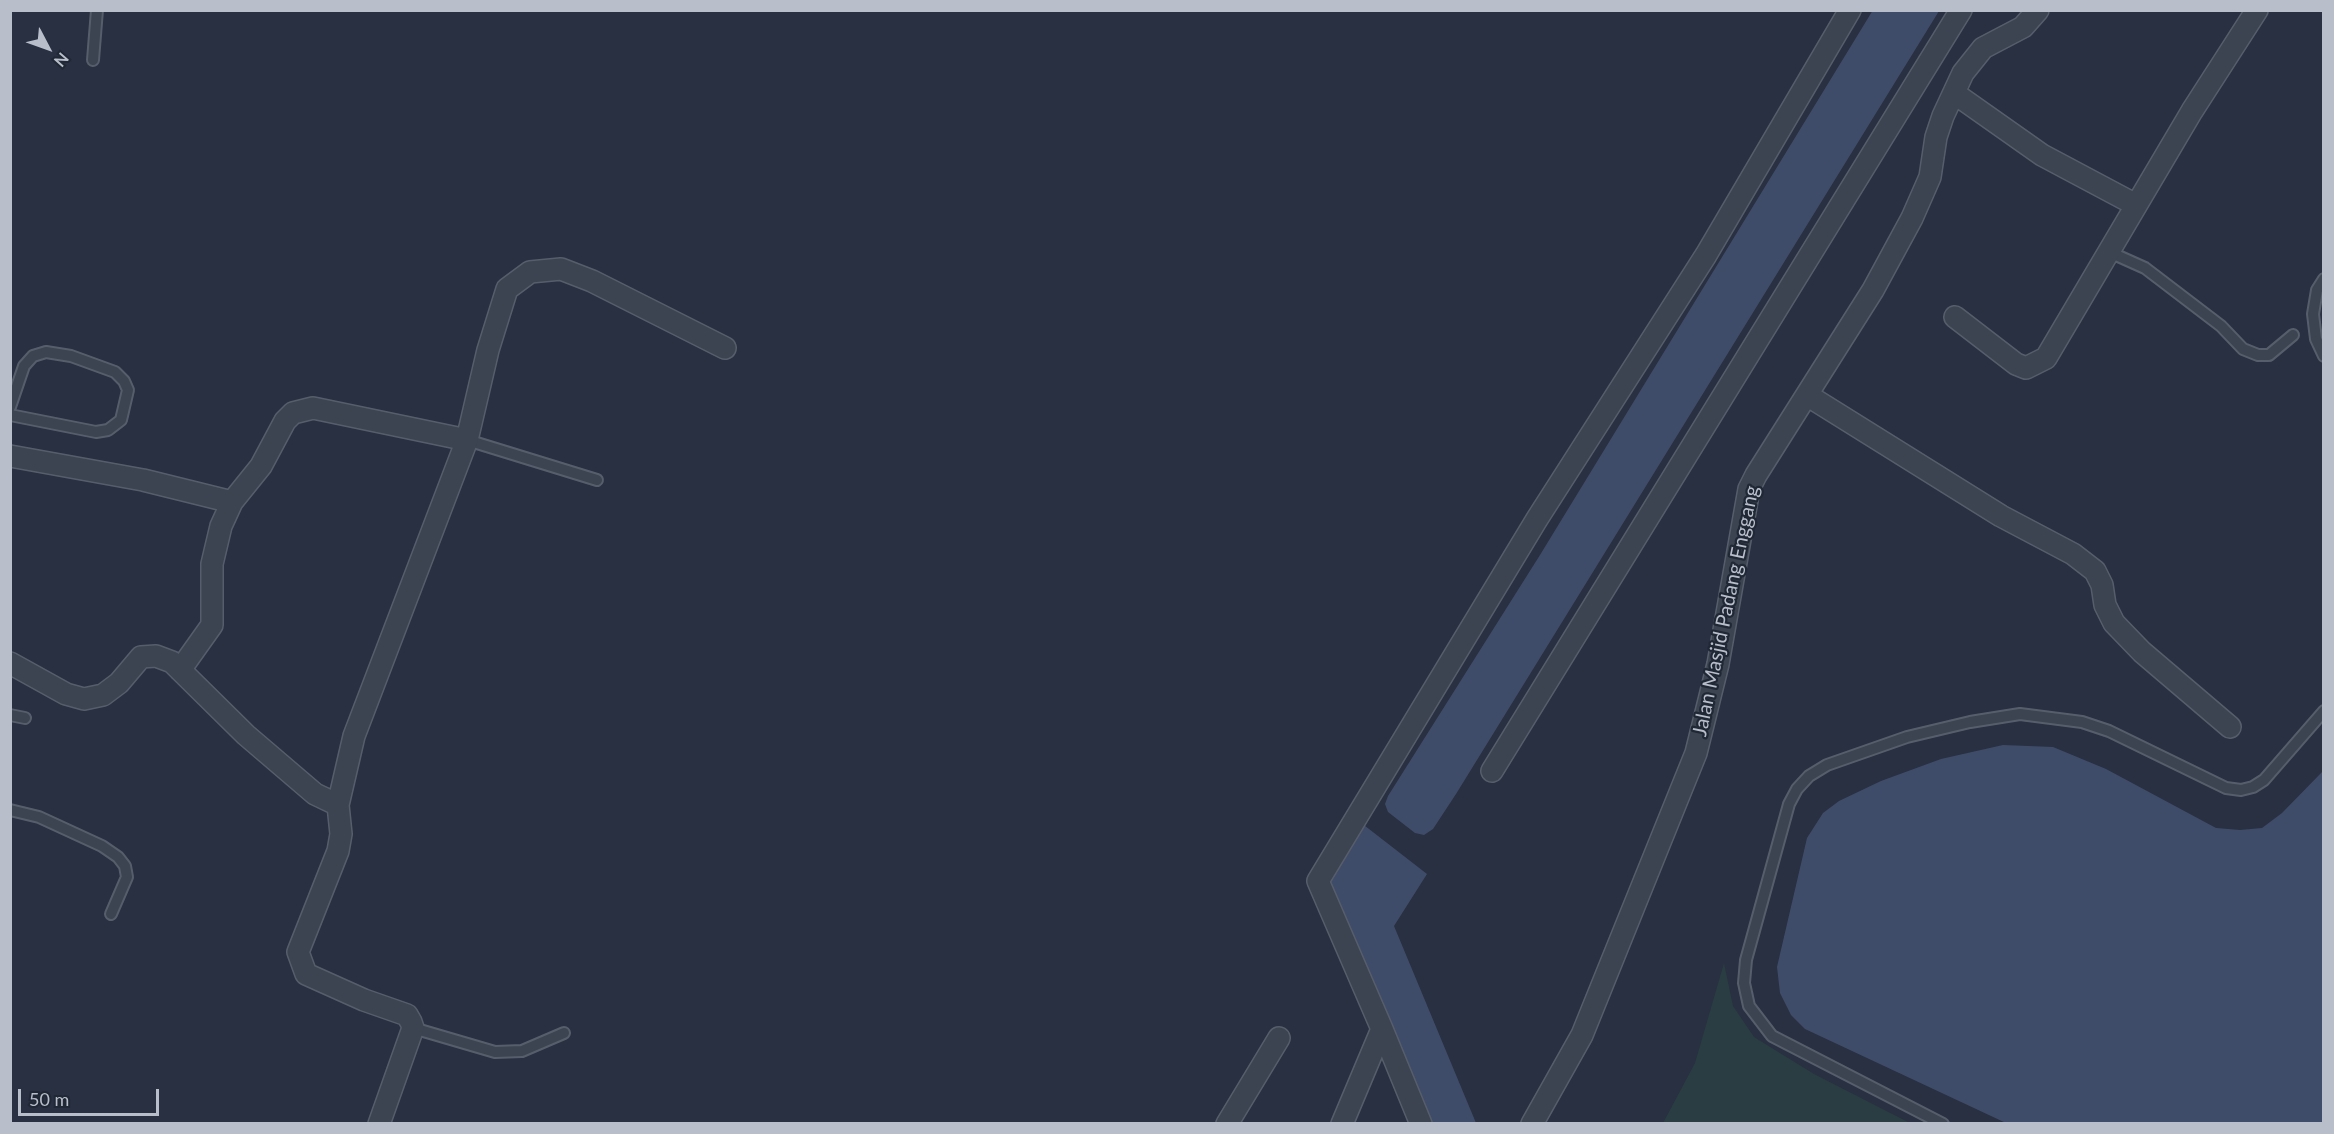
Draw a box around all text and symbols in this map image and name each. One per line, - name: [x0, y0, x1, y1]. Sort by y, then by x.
- north arrow: [18, 18, 78, 78]
- text: N: [51, 49, 73, 71]
- street label: Jalan Masjid Padang Enggang: [1688, 483, 1764, 739]
- scale bar: [21, 1077, 162, 1115]
- text: 50 m: [29, 1088, 69, 1110]

